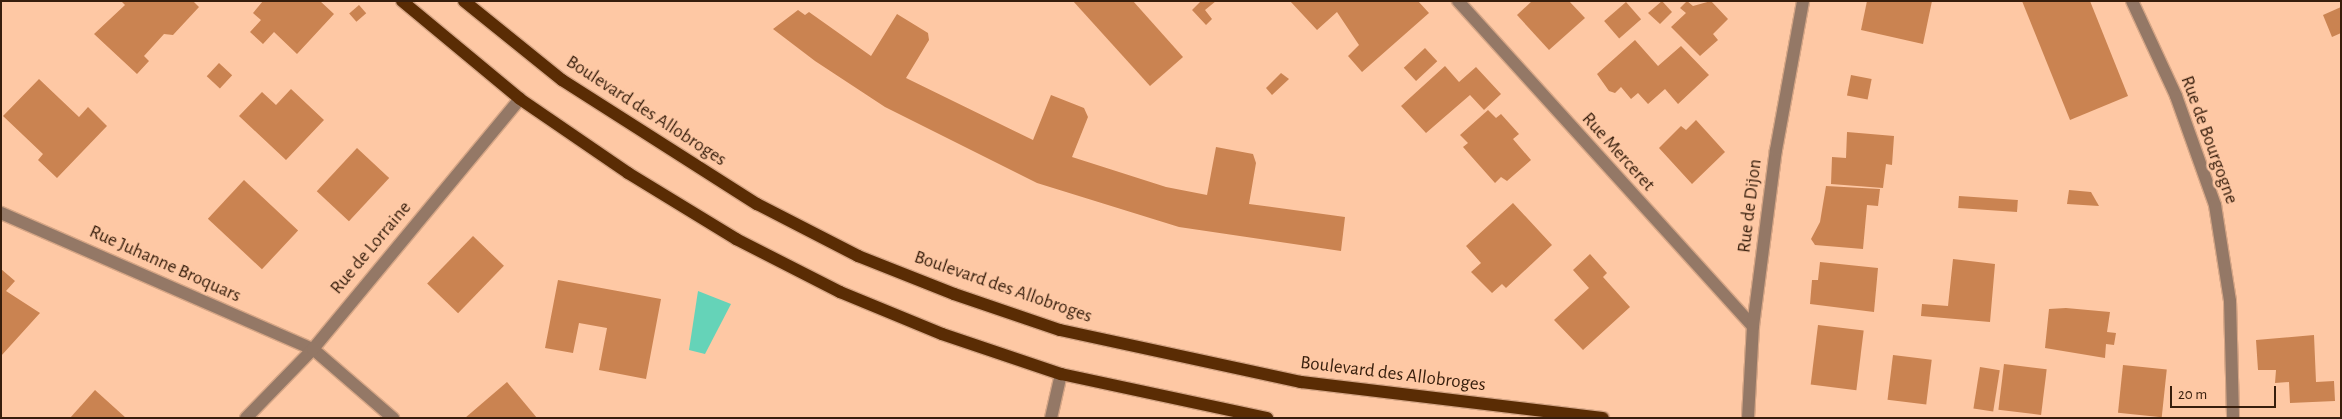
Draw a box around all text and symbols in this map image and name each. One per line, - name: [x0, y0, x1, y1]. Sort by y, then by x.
- street label: Boulevard des Allobroges: [562, 51, 730, 171]
- street label: Rue de Bourgogne: [2175, 73, 2243, 207]
- street label: Rue Merceret: [1577, 108, 1659, 196]
- street label: Rue de Dijon: [1733, 158, 1767, 254]
- street label: Rue de Lorraine: [326, 197, 416, 299]
- street label: Rue Juhanne Broquars: [86, 220, 244, 308]
- street label: Boulevard des Allobroges: [911, 246, 1095, 328]
- street label: Boulevard des Allobroges: [1299, 351, 1487, 397]
- scale bar: [2172, 376, 2278, 408]
- text: 20 m: [2178, 387, 2207, 402]

